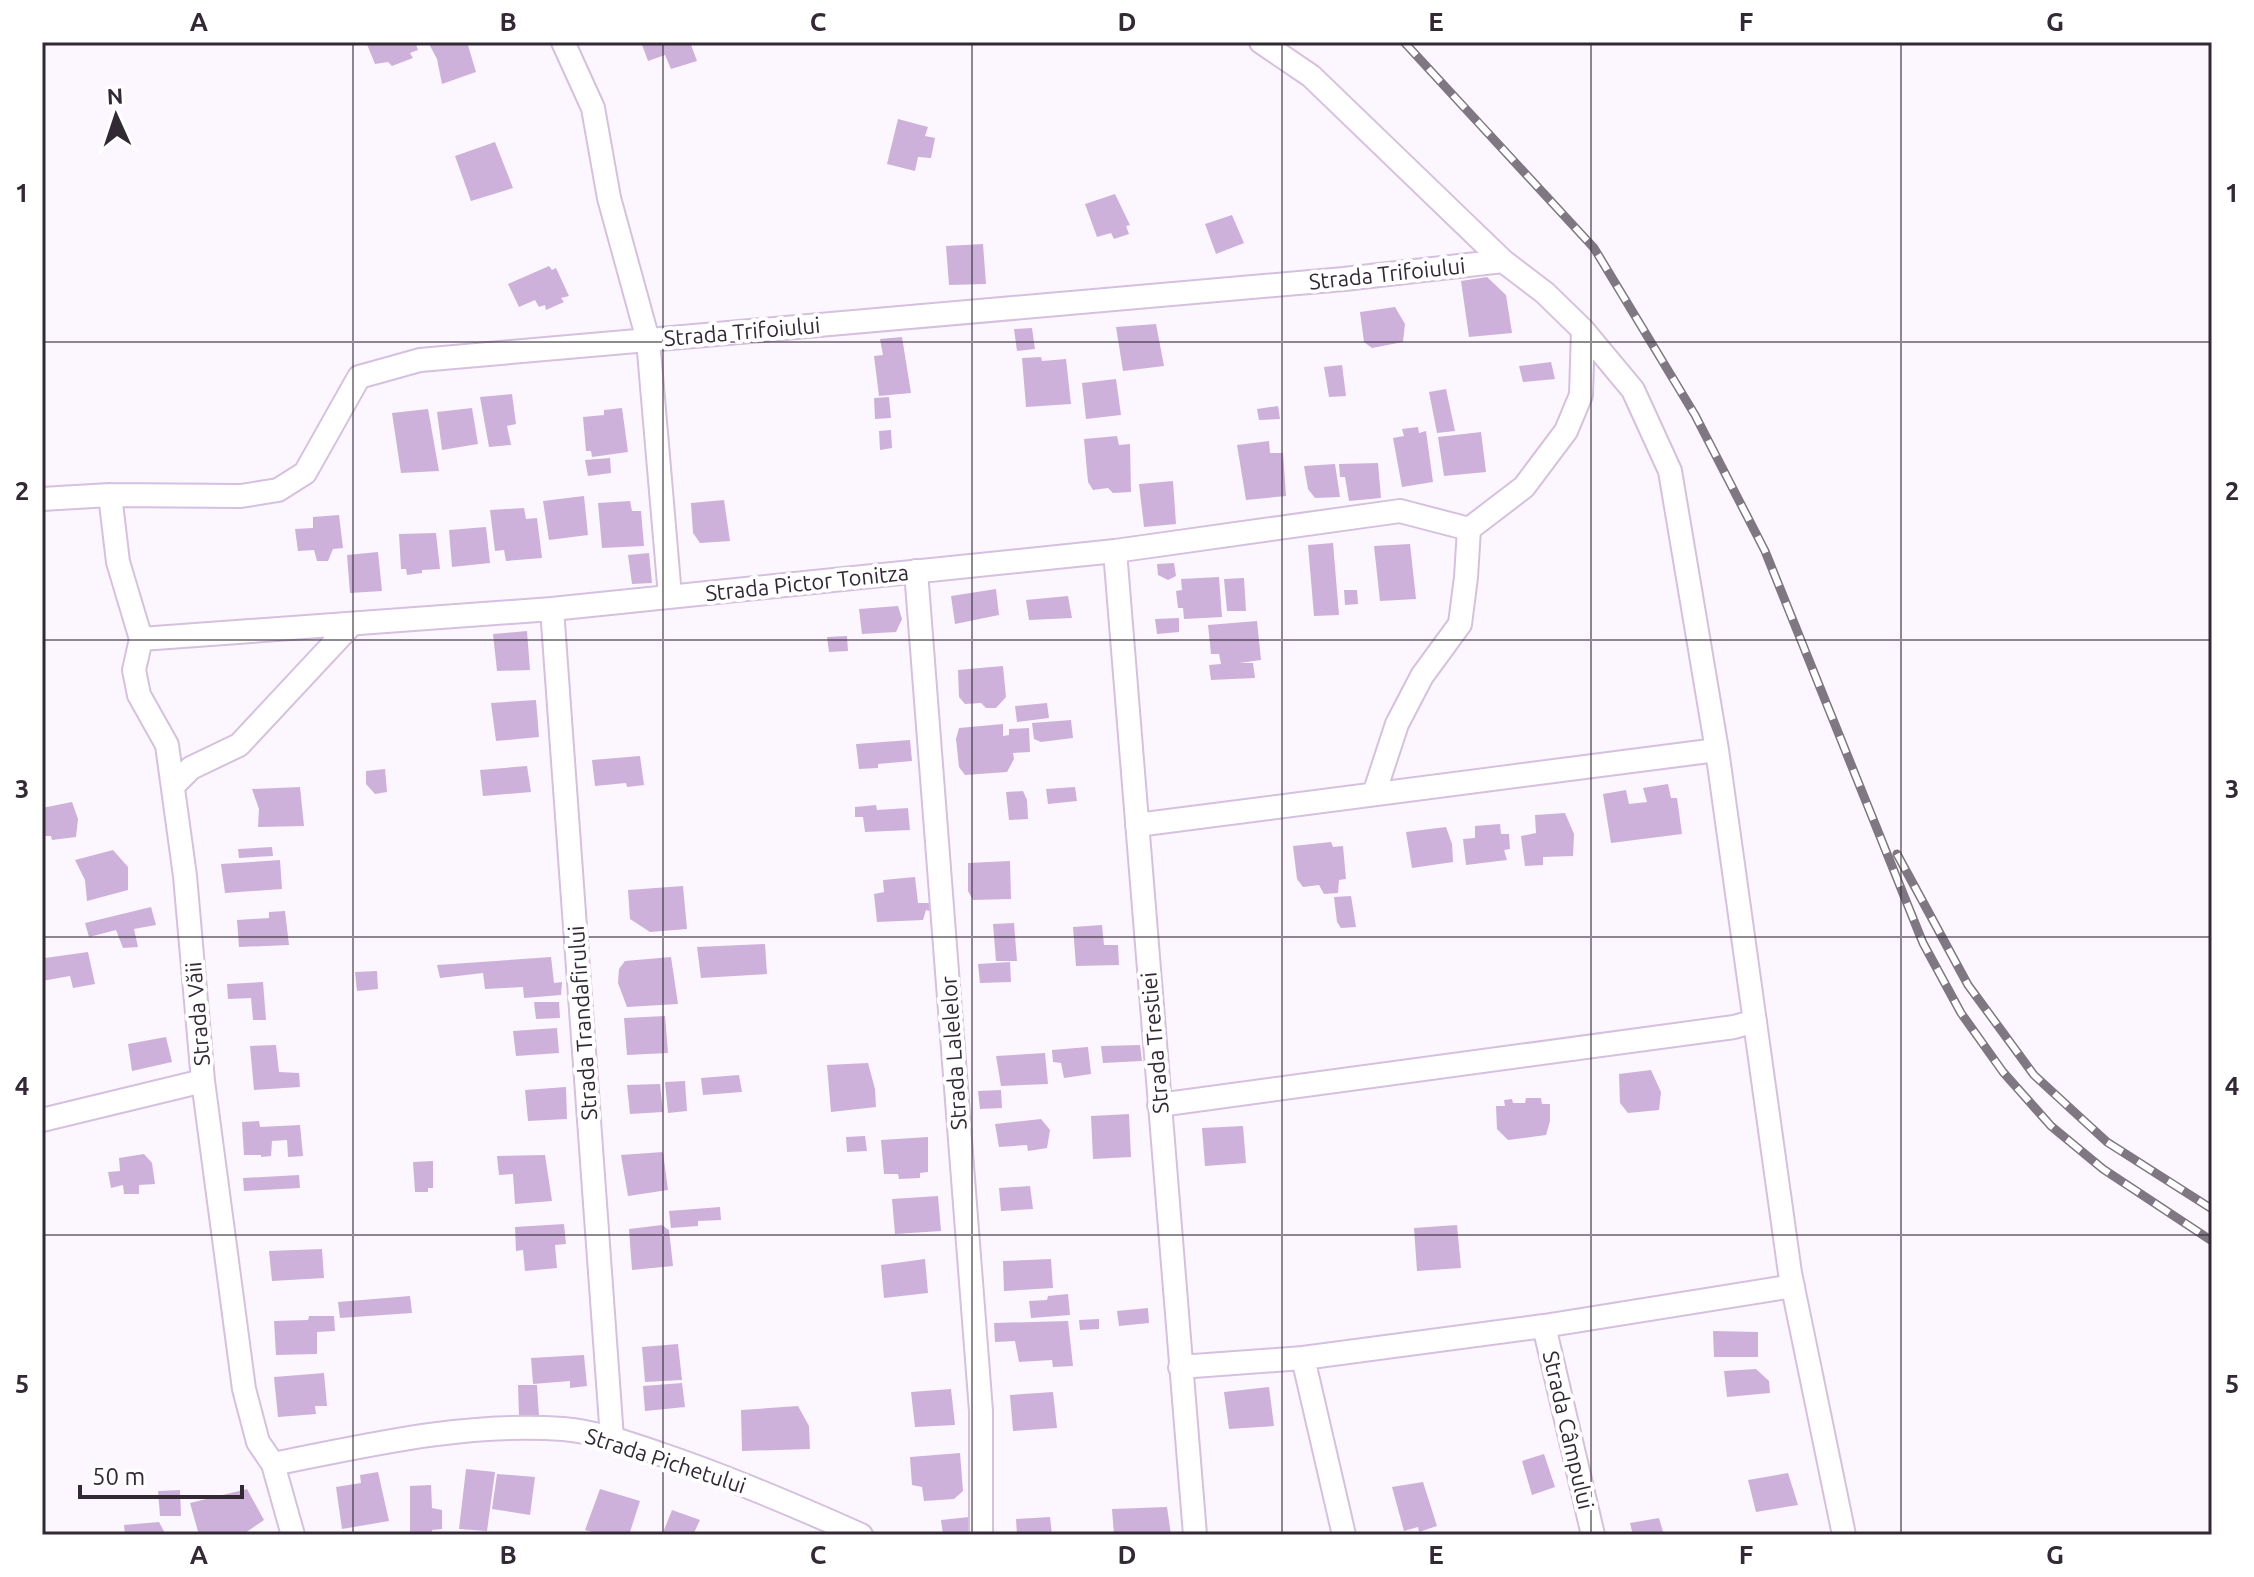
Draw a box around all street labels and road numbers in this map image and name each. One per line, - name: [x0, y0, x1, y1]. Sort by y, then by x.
- street label: Strada Trifoiului: [1308, 252, 1466, 294]
- street label: Strada Trifoiului: [663, 312, 821, 350]
- street label: Strada Pictor Tonitza: [704, 559, 910, 605]
- street label: Strada Trandafirului: [563, 925, 601, 1121]
- street label: Strada Văii: [180, 961, 214, 1067]
- street label: Strada Trestiei: [1135, 971, 1173, 1115]
- street label: Strada Lalelelor: [935, 974, 971, 1131]
- street label: Strada Câmpului: [1539, 1348, 1599, 1512]
- street label: Strada Pichetului: [583, 1422, 749, 1498]

